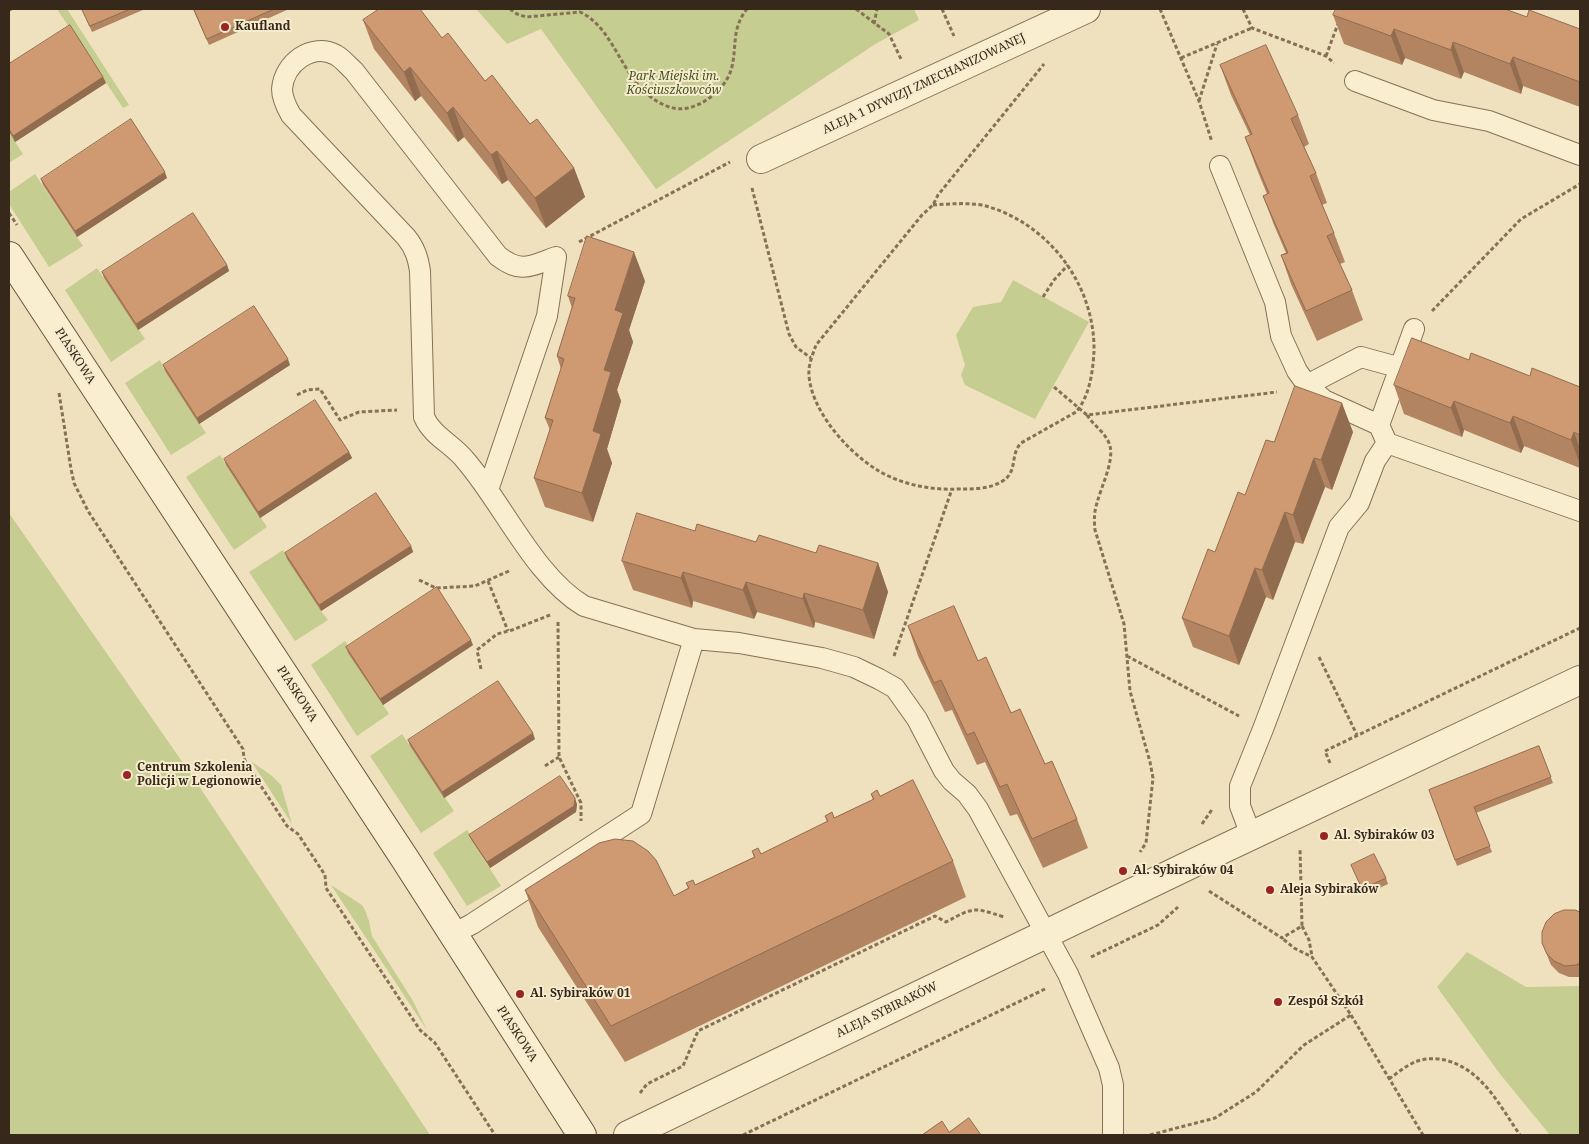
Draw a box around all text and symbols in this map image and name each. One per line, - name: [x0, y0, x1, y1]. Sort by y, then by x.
- place label: Kaufland: [235, 20, 291, 34]
- marker: Kaufland: [219, 21, 231, 33]
- street label: ALEJA 1 DYWIZJI ZMECHANIZOWANEJ: [820, 30, 1028, 138]
- park label: Park Miejski im. Kościuszkowców: [627, 70, 721, 98]
- street label: PIASKOWA: [52, 325, 98, 387]
- street label: PIASKOWA: [274, 663, 320, 725]
- place label: Centrum Szkolenia Policji w Legionowie: [137, 761, 261, 789]
- marker: Centrum Szkolenia Policji w Legionowie: [121, 769, 133, 781]
- place label: Al. Sybiraków 03: [1334, 829, 1435, 843]
- marker: Al. Sybiraków 03: [1318, 830, 1330, 842]
- place label: Al. Sybiraków 04: [1133, 864, 1234, 878]
- marker: Al. Sybiraków 04: [1117, 865, 1129, 877]
- place label: Aleja Sybiraków: [1280, 883, 1379, 897]
- marker: Aleja Sybiraków: [1264, 884, 1276, 896]
- street label: ALEJA SYBIRAKÓW: [834, 979, 940, 1041]
- place label: Al. Sybiraków 01: [530, 987, 631, 1001]
- marker: Al. Sybiraków 01: [514, 988, 526, 1000]
- place label: Zespół Szkół: [1288, 995, 1363, 1009]
- marker: Zespół Szkół: [1272, 996, 1284, 1008]
- street label: PIASKOWA: [494, 1003, 540, 1065]

